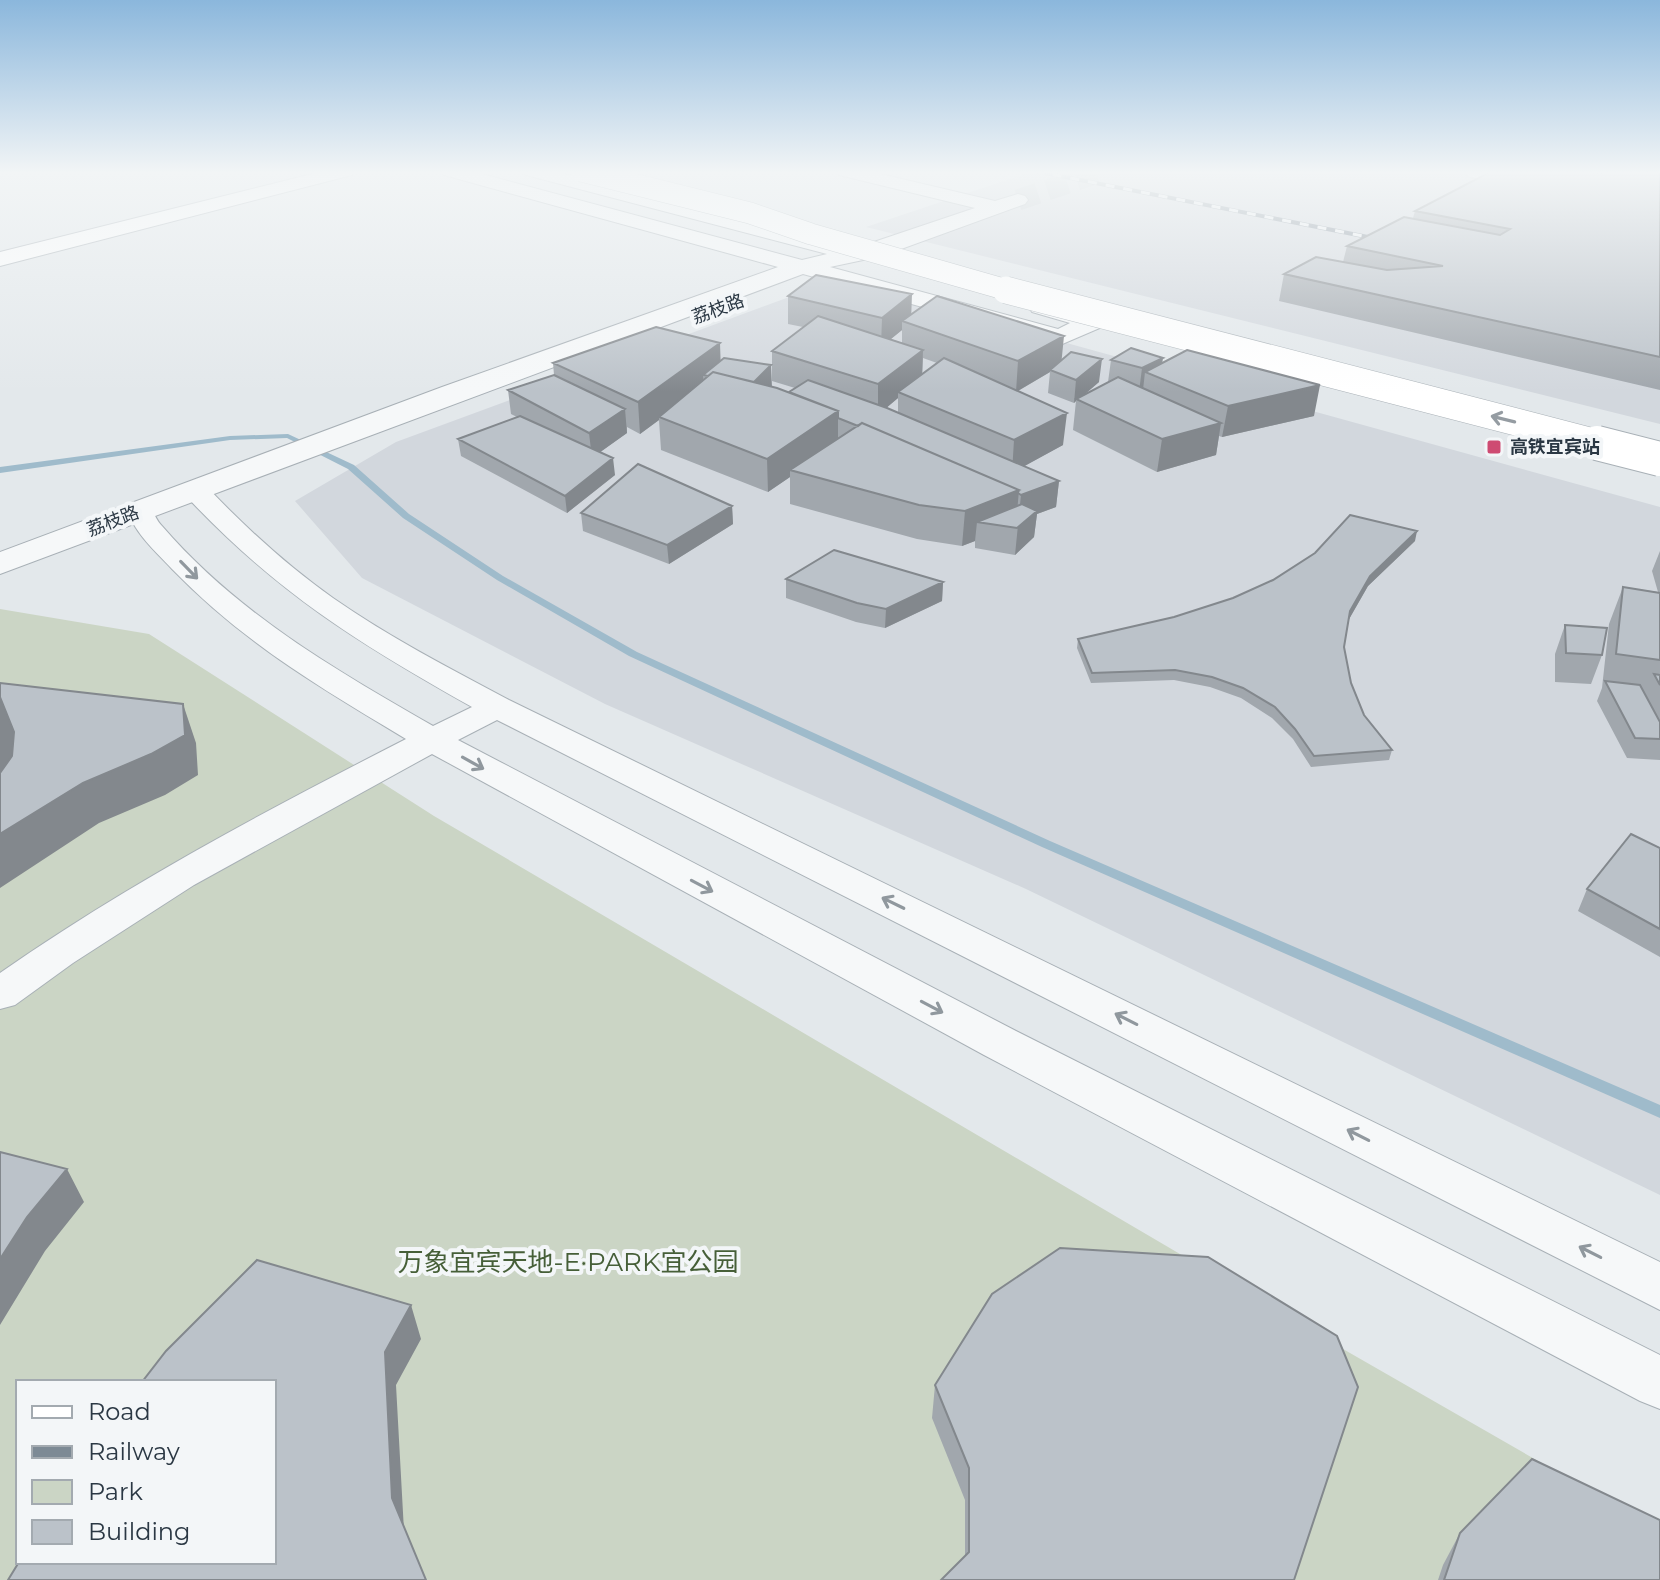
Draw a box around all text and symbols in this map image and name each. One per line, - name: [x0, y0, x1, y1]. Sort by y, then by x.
- street label: 荔枝路: [689, 289, 747, 329]
- one-way arrow: [1491, 410, 1517, 425]
- place label: 高铁宜宾站: [1510, 436, 1600, 458]
- marker: 高铁宜宾站: [1485, 438, 1503, 456]
- street label: 荔枝路: [84, 501, 142, 541]
- one-way arrow: [180, 560, 199, 580]
- one-way arrow: [461, 755, 484, 771]
- one-way arrow: [690, 878, 713, 894]
- one-way arrow: [881, 895, 905, 910]
- one-way arrow: [919, 1000, 943, 1016]
- one-way arrow: [1114, 1010, 1138, 1026]
- one-way arrow: [1347, 1127, 1370, 1142]
- one-way arrow: [1579, 1244, 1603, 1259]
- park label: 万象宜宾天地-E·PARK宜公园: [398, 1246, 738, 1278]
- legend: [16, 1380, 276, 1564]
- text: Road: [88, 1397, 151, 1426]
- text: Railway: [88, 1437, 180, 1466]
- text: Park: [88, 1477, 143, 1506]
- text: Building: [88, 1517, 191, 1546]

